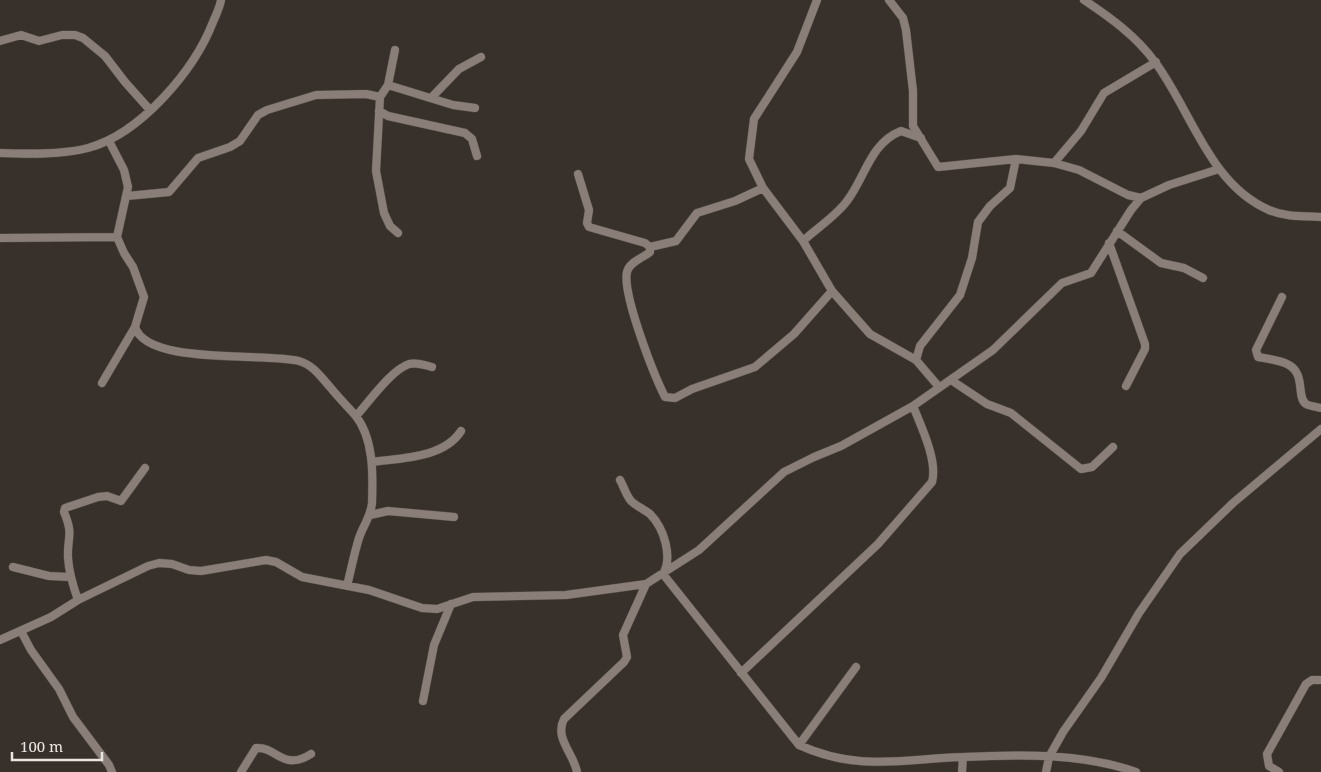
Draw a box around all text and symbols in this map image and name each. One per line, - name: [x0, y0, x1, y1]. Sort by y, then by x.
- scale bar: [12, 730, 102, 762]
- text: 100 m: [20, 736, 63, 756]

